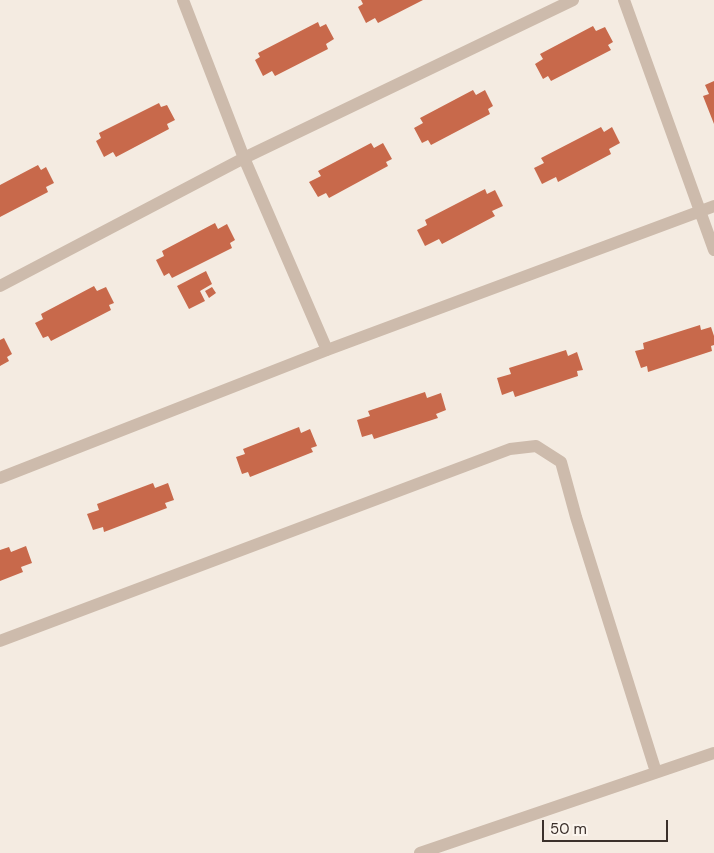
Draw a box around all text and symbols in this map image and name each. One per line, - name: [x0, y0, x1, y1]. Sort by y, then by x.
- scale bar: [544, 810, 670, 842]
- text: 50 m: [550, 819, 587, 839]

